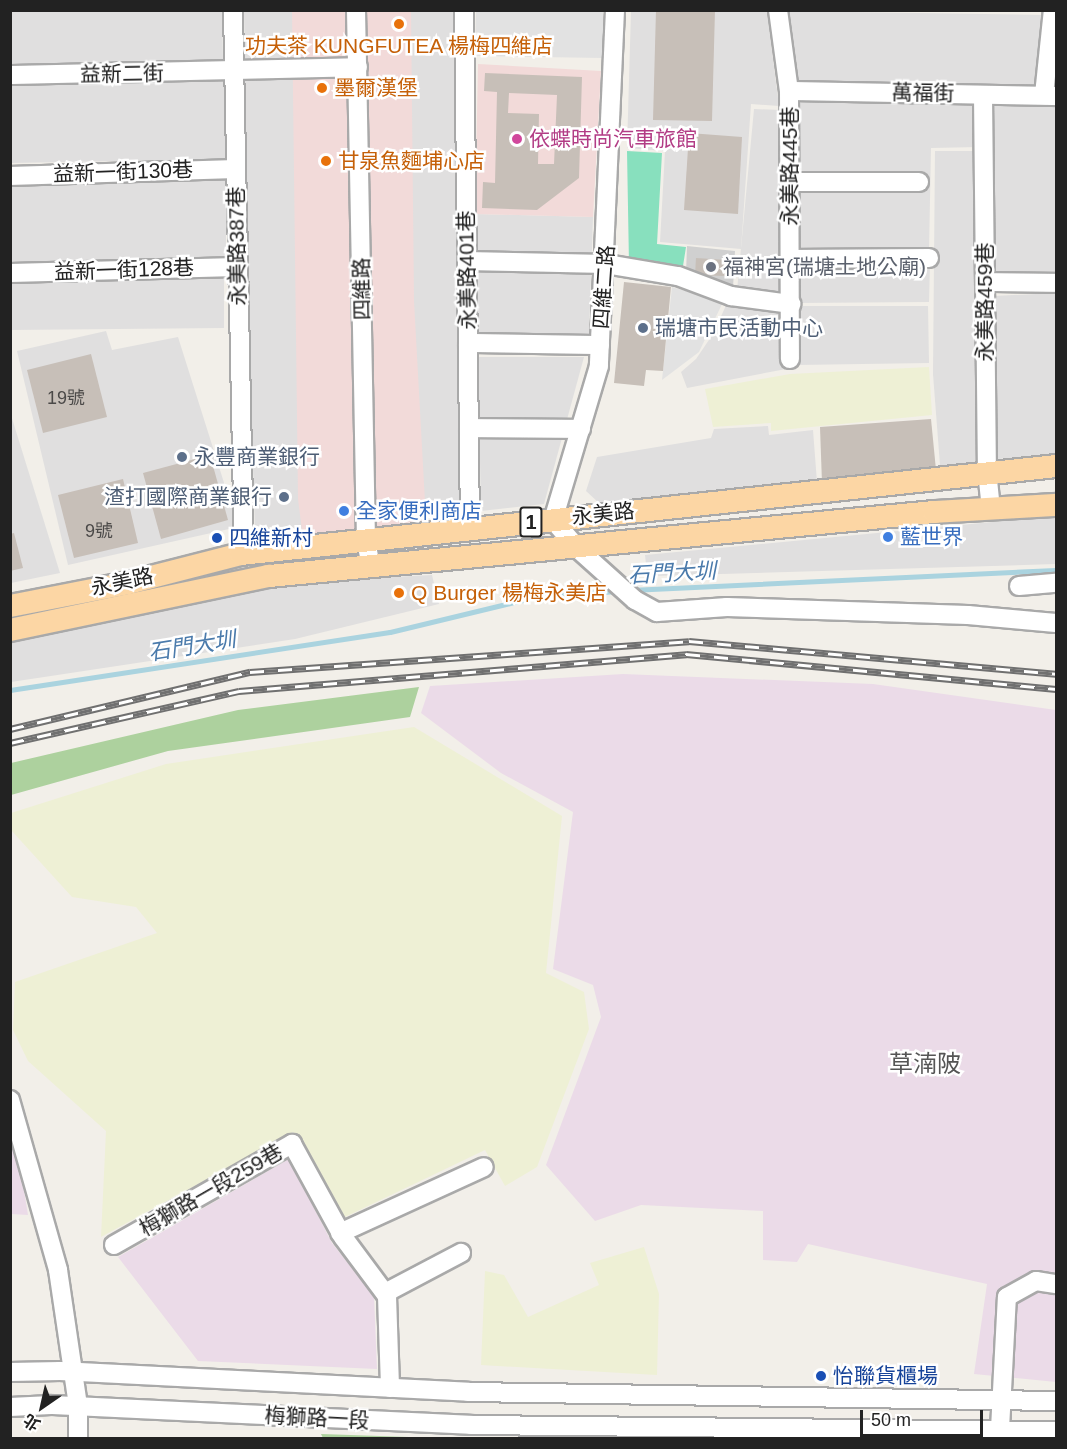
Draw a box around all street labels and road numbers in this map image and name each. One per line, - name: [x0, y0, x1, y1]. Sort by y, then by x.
- street label: 益新二街: [80, 61, 164, 87]
- street label: 萬福街: [891, 80, 955, 106]
- street label: 永美路445巷: [777, 106, 803, 226]
- street label: 益新一街130巷: [53, 157, 193, 187]
- street label: 永美路387巷: [223, 186, 251, 306]
- street label: 永美路401巷: [453, 210, 481, 330]
- street label: 永美路459巷: [972, 242, 998, 362]
- street label: 四維二路: [589, 244, 619, 330]
- street label: 益新一街128巷: [54, 255, 194, 285]
- street label: 四維路: [349, 257, 375, 321]
- street label: 永美路: [570, 498, 636, 530]
- road number: 1: [519, 505, 543, 539]
- street label: 永美路: [89, 563, 155, 601]
- street label: 梅獅路一段259巷: [135, 1139, 287, 1241]
- street label: 梅獅路一段: [264, 1403, 370, 1433]

